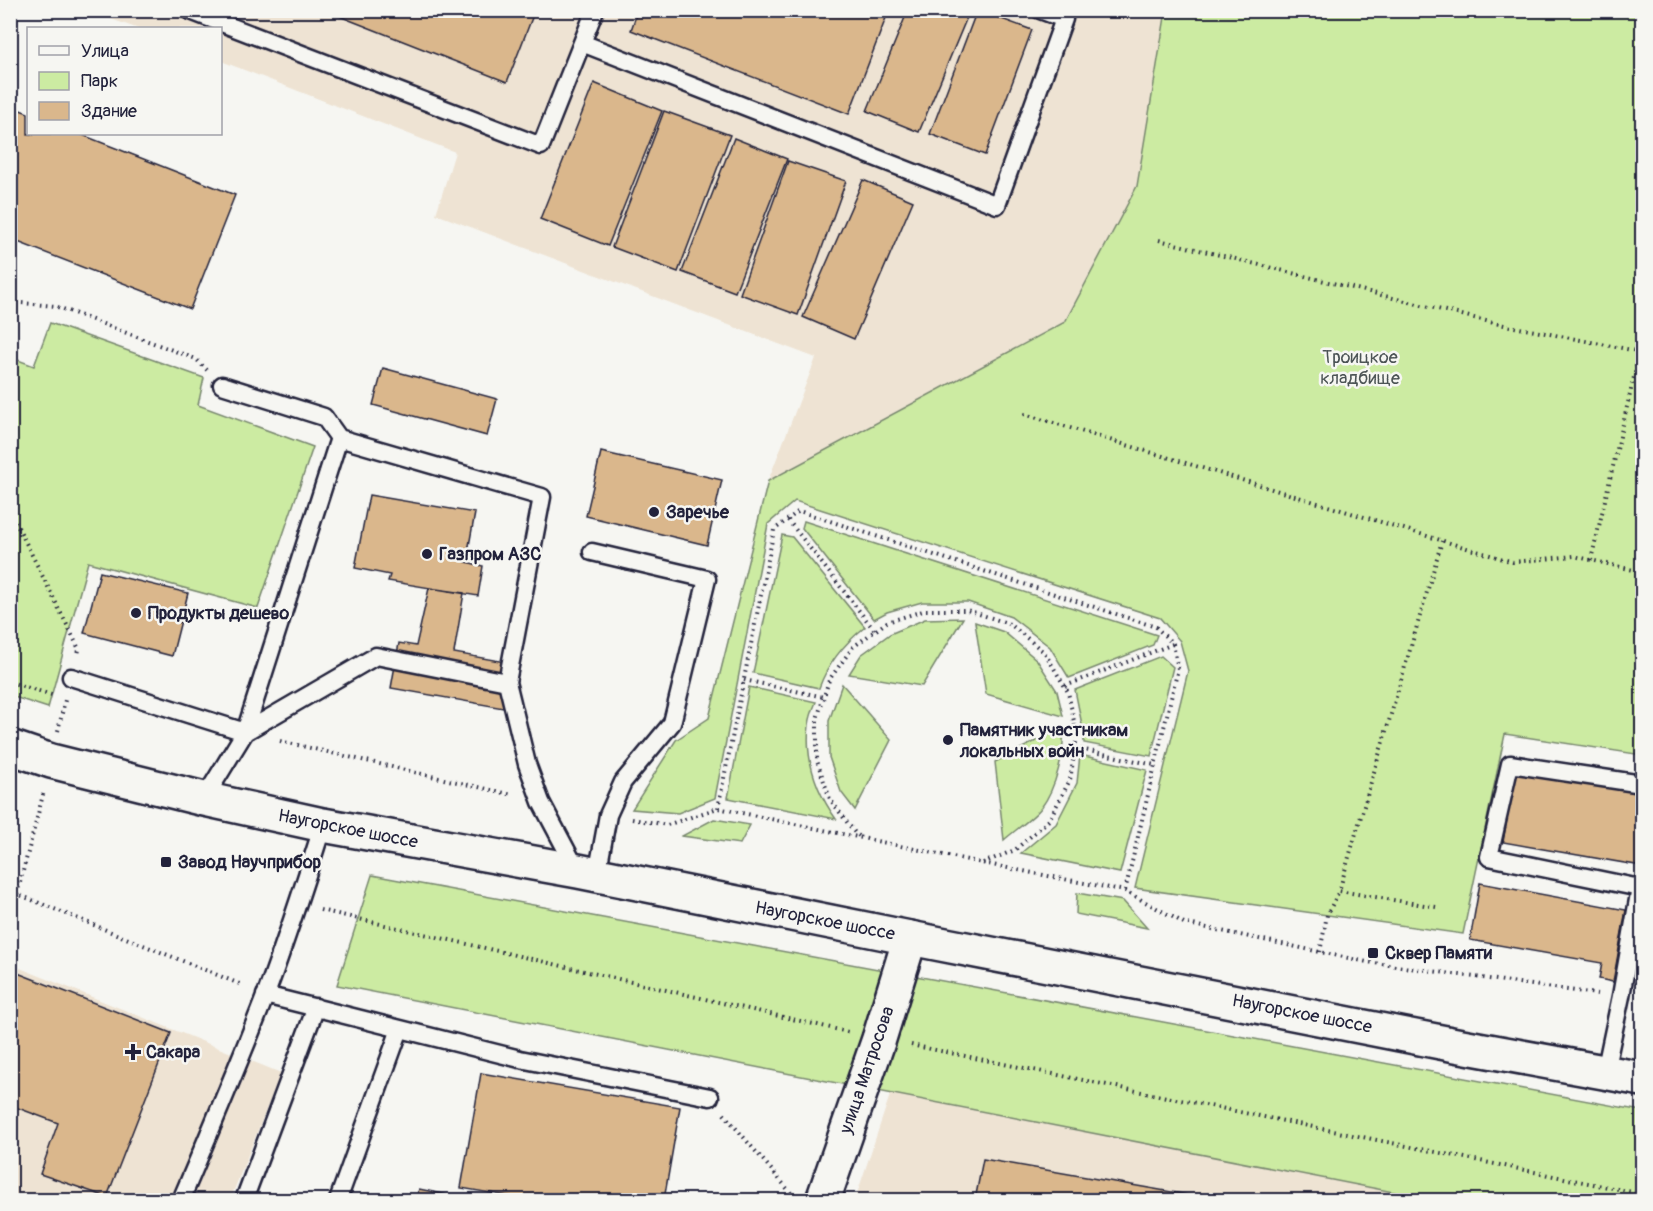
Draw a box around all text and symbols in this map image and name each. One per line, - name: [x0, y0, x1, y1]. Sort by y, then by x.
- legend: [27, 27, 222, 135]
- text: Улица: [81, 40, 129, 63]
- text: Парк: [81, 70, 118, 93]
- text: Здание: [81, 100, 137, 123]
- park label: Троицкое кладбище: [1320, 346, 1400, 390]
- place label: Заречье: [666, 501, 730, 524]
- marker: Заречье: [647, 505, 661, 519]
- place label: Газпром АЗС: [439, 543, 541, 566]
- marker: Газпром АЗС: [420, 547, 434, 561]
- place label: Продукты дешево: [148, 602, 289, 625]
- marker: Продукты дешево: [129, 606, 143, 620]
- place label: Памятник участникам локальных войн: [959, 719, 1128, 763]
- marker: Памятник участникам локальных войн: [941, 733, 955, 747]
- street label: Наугорское шоссе: [276, 804, 420, 854]
- place label: Завод Научприбор: [178, 851, 322, 874]
- marker: Завод Научприбор: [159, 855, 173, 869]
- street label: Наугорское шоссе: [753, 896, 897, 946]
- place label: Сквер Памяти: [1385, 942, 1492, 965]
- marker: Сквер Памяти: [1366, 946, 1380, 960]
- street label: Наугорское шоссе: [1230, 989, 1374, 1039]
- street label: улица Матросова: [834, 1003, 900, 1138]
- place label: Сакара: [146, 1041, 201, 1064]
- marker: Сакара: [124, 1043, 142, 1061]

